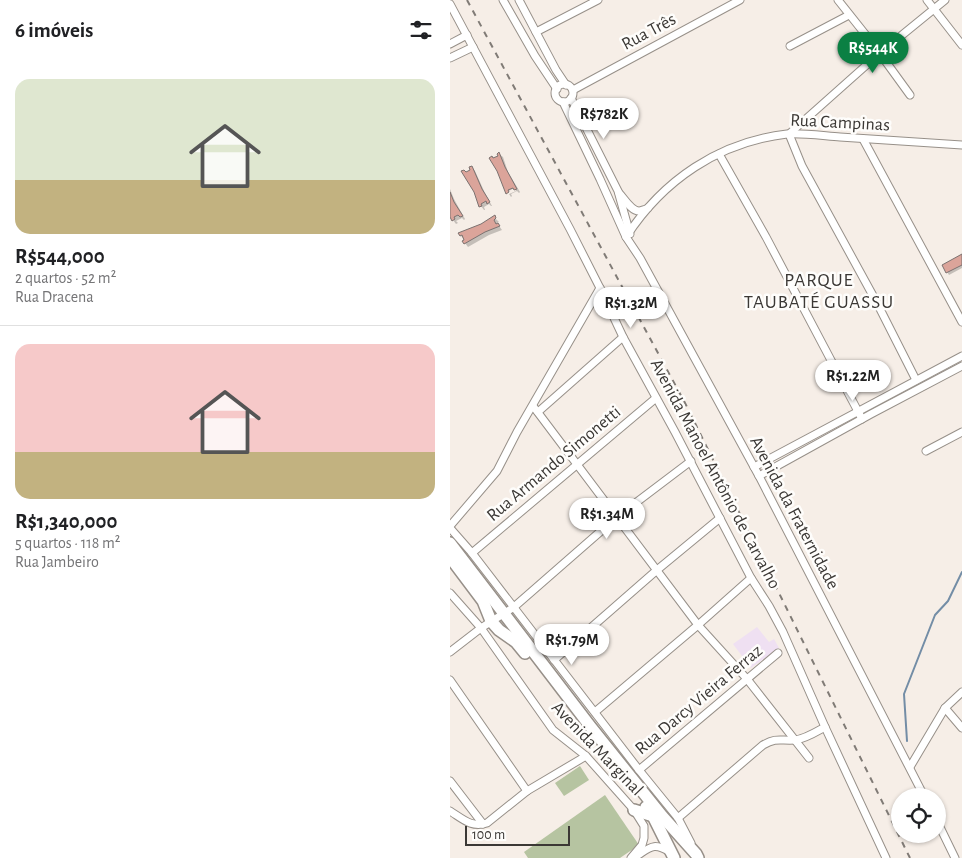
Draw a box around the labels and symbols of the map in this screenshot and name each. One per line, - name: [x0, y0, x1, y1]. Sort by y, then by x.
- street label: Rua Três: [619, 10, 679, 54]
- pin: R$544K: [832, 32, 914, 74]
- pin: R$782K: [563, 98, 645, 140]
- street label: Rua Campinas: [790, 111, 890, 135]
- district label: PARQUE TAUBATÉ GUASSU: [744, 271, 894, 312]
- pin: R$1.32M: [585, 286, 677, 329]
- street label: Avenida Manoel Antônio de Carvalho: [647, 356, 783, 592]
- pin: R$1.22M: [807, 360, 899, 402]
- street label: Rua Armando Simonetti: [484, 403, 624, 525]
- street label: Avenida da Fraternidade: [746, 434, 842, 592]
- pin: R$1.34M: [561, 498, 653, 540]
- pin: R$1.79M: [526, 624, 618, 666]
- street label: Rua Darcy Vieira Ferraz: [632, 642, 766, 758]
- street label: Avenida Marginal: [548, 698, 646, 800]
- scale bar: [465, 823, 570, 846]

